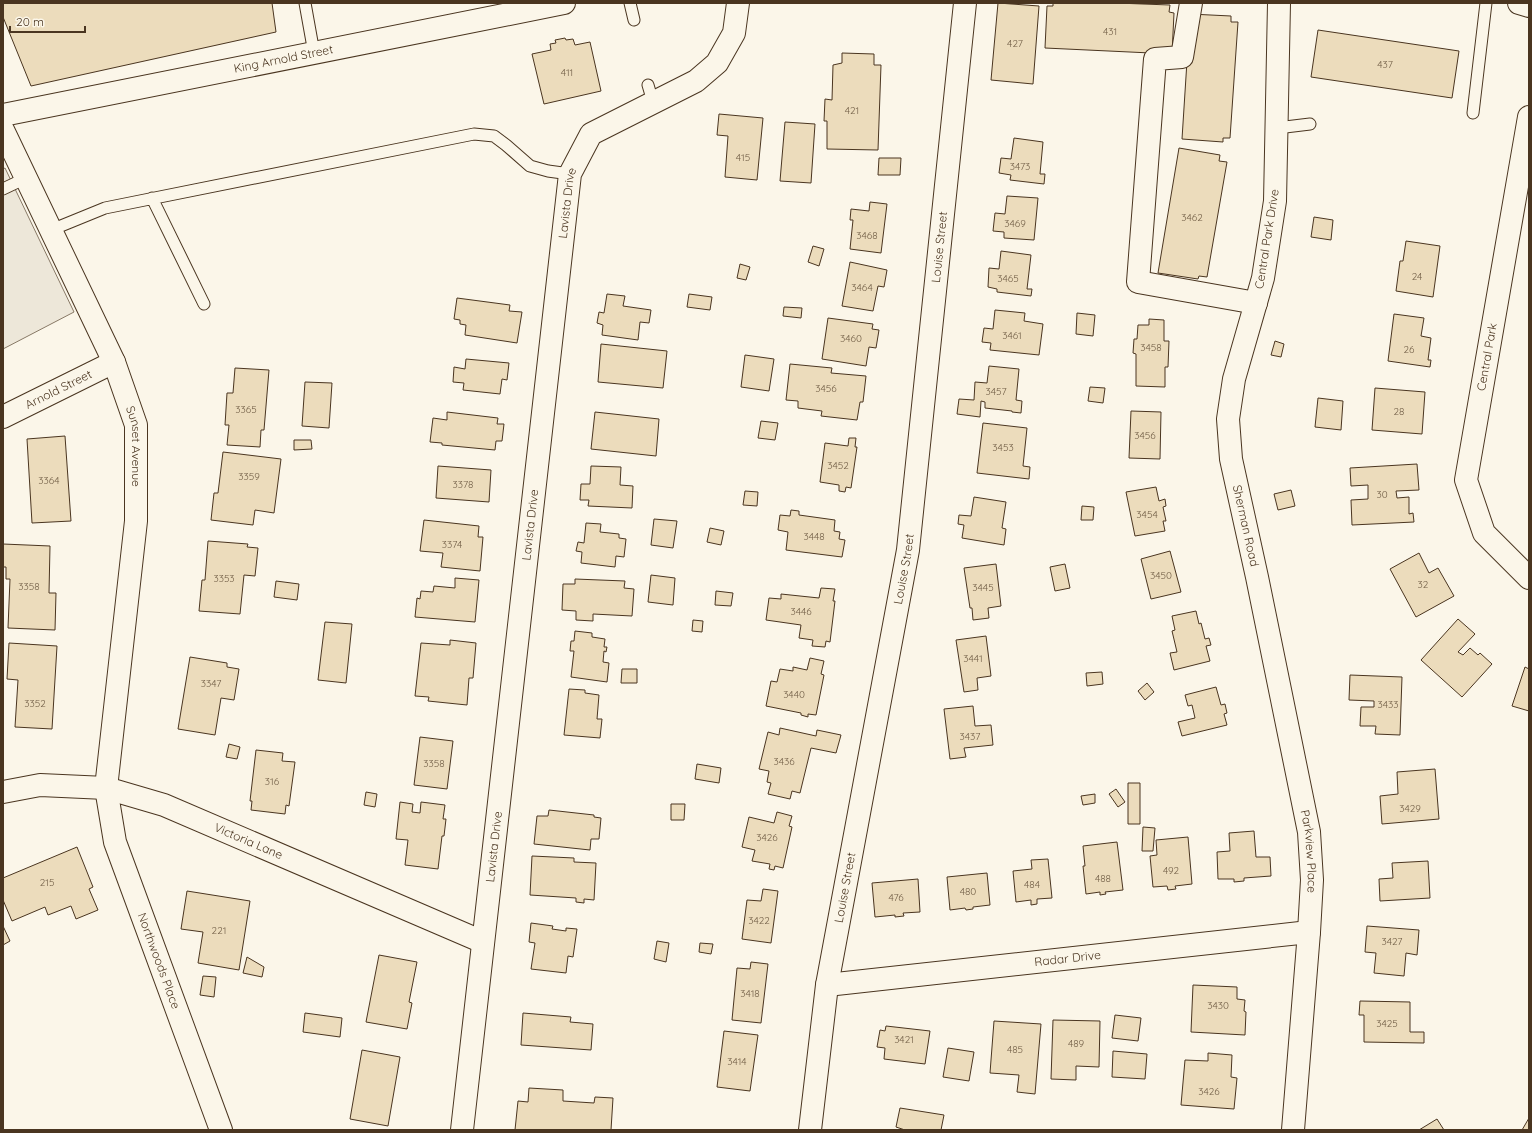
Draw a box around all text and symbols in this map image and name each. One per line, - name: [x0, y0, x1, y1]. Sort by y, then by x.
- scale bar: [10, 8, 85, 34]
- text: 20 m: [16, 14, 44, 29]
- house number: 431: [1103, 25, 1117, 38]
- house number: 427: [1007, 37, 1023, 50]
- street label: King Arnold Street: [232, 41, 334, 76]
- house number: 437: [1377, 58, 1393, 71]
- house number: 411: [561, 66, 573, 79]
- house number: 421: [845, 104, 859, 117]
- house number: 415: [736, 151, 750, 164]
- house number: 3473: [1010, 160, 1030, 173]
- street label: Lavista Drive: [555, 164, 579, 239]
- street label: Central Park Drive: [1251, 188, 1282, 290]
- street label: Louise Street: [928, 211, 950, 283]
- house number: 3462: [1181, 211, 1203, 224]
- house number: 3469: [1004, 217, 1026, 230]
- house number: 3468: [856, 229, 878, 242]
- house number: 24: [1412, 270, 1422, 283]
- house number: 3465: [997, 272, 1019, 285]
- house number: 3464: [851, 281, 873, 294]
- street label: Central Park: [1473, 322, 1500, 392]
- house number: 3461: [1002, 329, 1022, 342]
- house number: 3460: [840, 332, 862, 345]
- house number: 3458: [1140, 341, 1162, 354]
- house number: 26: [1404, 343, 1415, 356]
- street label: Arnold Street: [22, 366, 94, 412]
- house number: 3456: [815, 382, 837, 395]
- house number: 3457: [985, 385, 1007, 398]
- house number: 3365: [235, 403, 257, 416]
- street label: Sunset Avenue: [123, 404, 144, 487]
- house number: 28: [1394, 405, 1404, 418]
- house number: 3456: [1134, 429, 1156, 442]
- house number: 3453: [992, 441, 1014, 454]
- house number: 3452: [827, 459, 849, 472]
- house number: 3359: [238, 470, 260, 483]
- house number: 3364: [38, 474, 60, 487]
- house number: 3378: [452, 478, 474, 491]
- street label: Sherman Road: [1230, 483, 1262, 568]
- street label: Lavista Drive: [518, 488, 541, 561]
- house number: 30: [1376, 488, 1388, 501]
- house number: 3454: [1136, 508, 1158, 521]
- house number: 3448: [803, 530, 825, 543]
- street label: Louise Street: [890, 533, 917, 606]
- house number: 3374: [442, 538, 462, 551]
- house number: 3450: [1150, 569, 1172, 582]
- house number: 3353: [213, 572, 235, 585]
- house number: 32: [1418, 578, 1429, 591]
- house number: 3358: [18, 580, 40, 593]
- house number: 3445: [972, 581, 994, 594]
- house number: 3446: [790, 605, 812, 618]
- house number: 3441: [963, 652, 983, 665]
- house number: 3347: [201, 677, 221, 690]
- house number: 3440: [783, 688, 805, 701]
- house number: 3352: [24, 697, 46, 710]
- house number: 3433: [1378, 698, 1399, 711]
- house number: 3437: [960, 730, 980, 743]
- house number: 3436: [773, 755, 795, 768]
- house number: 3358: [423, 757, 445, 770]
- house number: 316: [265, 775, 280, 788]
- house number: 3429: [1399, 802, 1421, 815]
- street label: Parkview Place: [1298, 808, 1320, 894]
- street label: Lavista Drive: [482, 810, 505, 883]
- street label: Victoria Lane: [212, 819, 285, 862]
- house number: 3426: [756, 831, 778, 844]
- street label: Louise Street: [831, 851, 859, 924]
- house number: 492: [1163, 864, 1180, 877]
- house number: 488: [1095, 872, 1111, 885]
- house number: 215: [40, 876, 54, 889]
- house number: 484: [1024, 878, 1040, 891]
- house number: 480: [960, 885, 976, 898]
- house number: 476: [888, 891, 904, 904]
- street label: Northwoods Place: [135, 910, 184, 1011]
- house number: 3422: [748, 914, 770, 927]
- house number: 221: [212, 924, 226, 937]
- house number: 3427: [1382, 935, 1403, 948]
- street label: Radar Drive: [1033, 947, 1102, 969]
- house number: 3418: [740, 987, 760, 1000]
- house number: 3430: [1207, 999, 1229, 1012]
- house number: 3425: [1376, 1017, 1398, 1030]
- house number: 3421: [894, 1033, 914, 1046]
- house number: 489: [1068, 1037, 1085, 1050]
- house number: 485: [1007, 1043, 1023, 1056]
- house number: 3414: [727, 1055, 747, 1068]
- house number: 3426: [1198, 1085, 1220, 1098]

